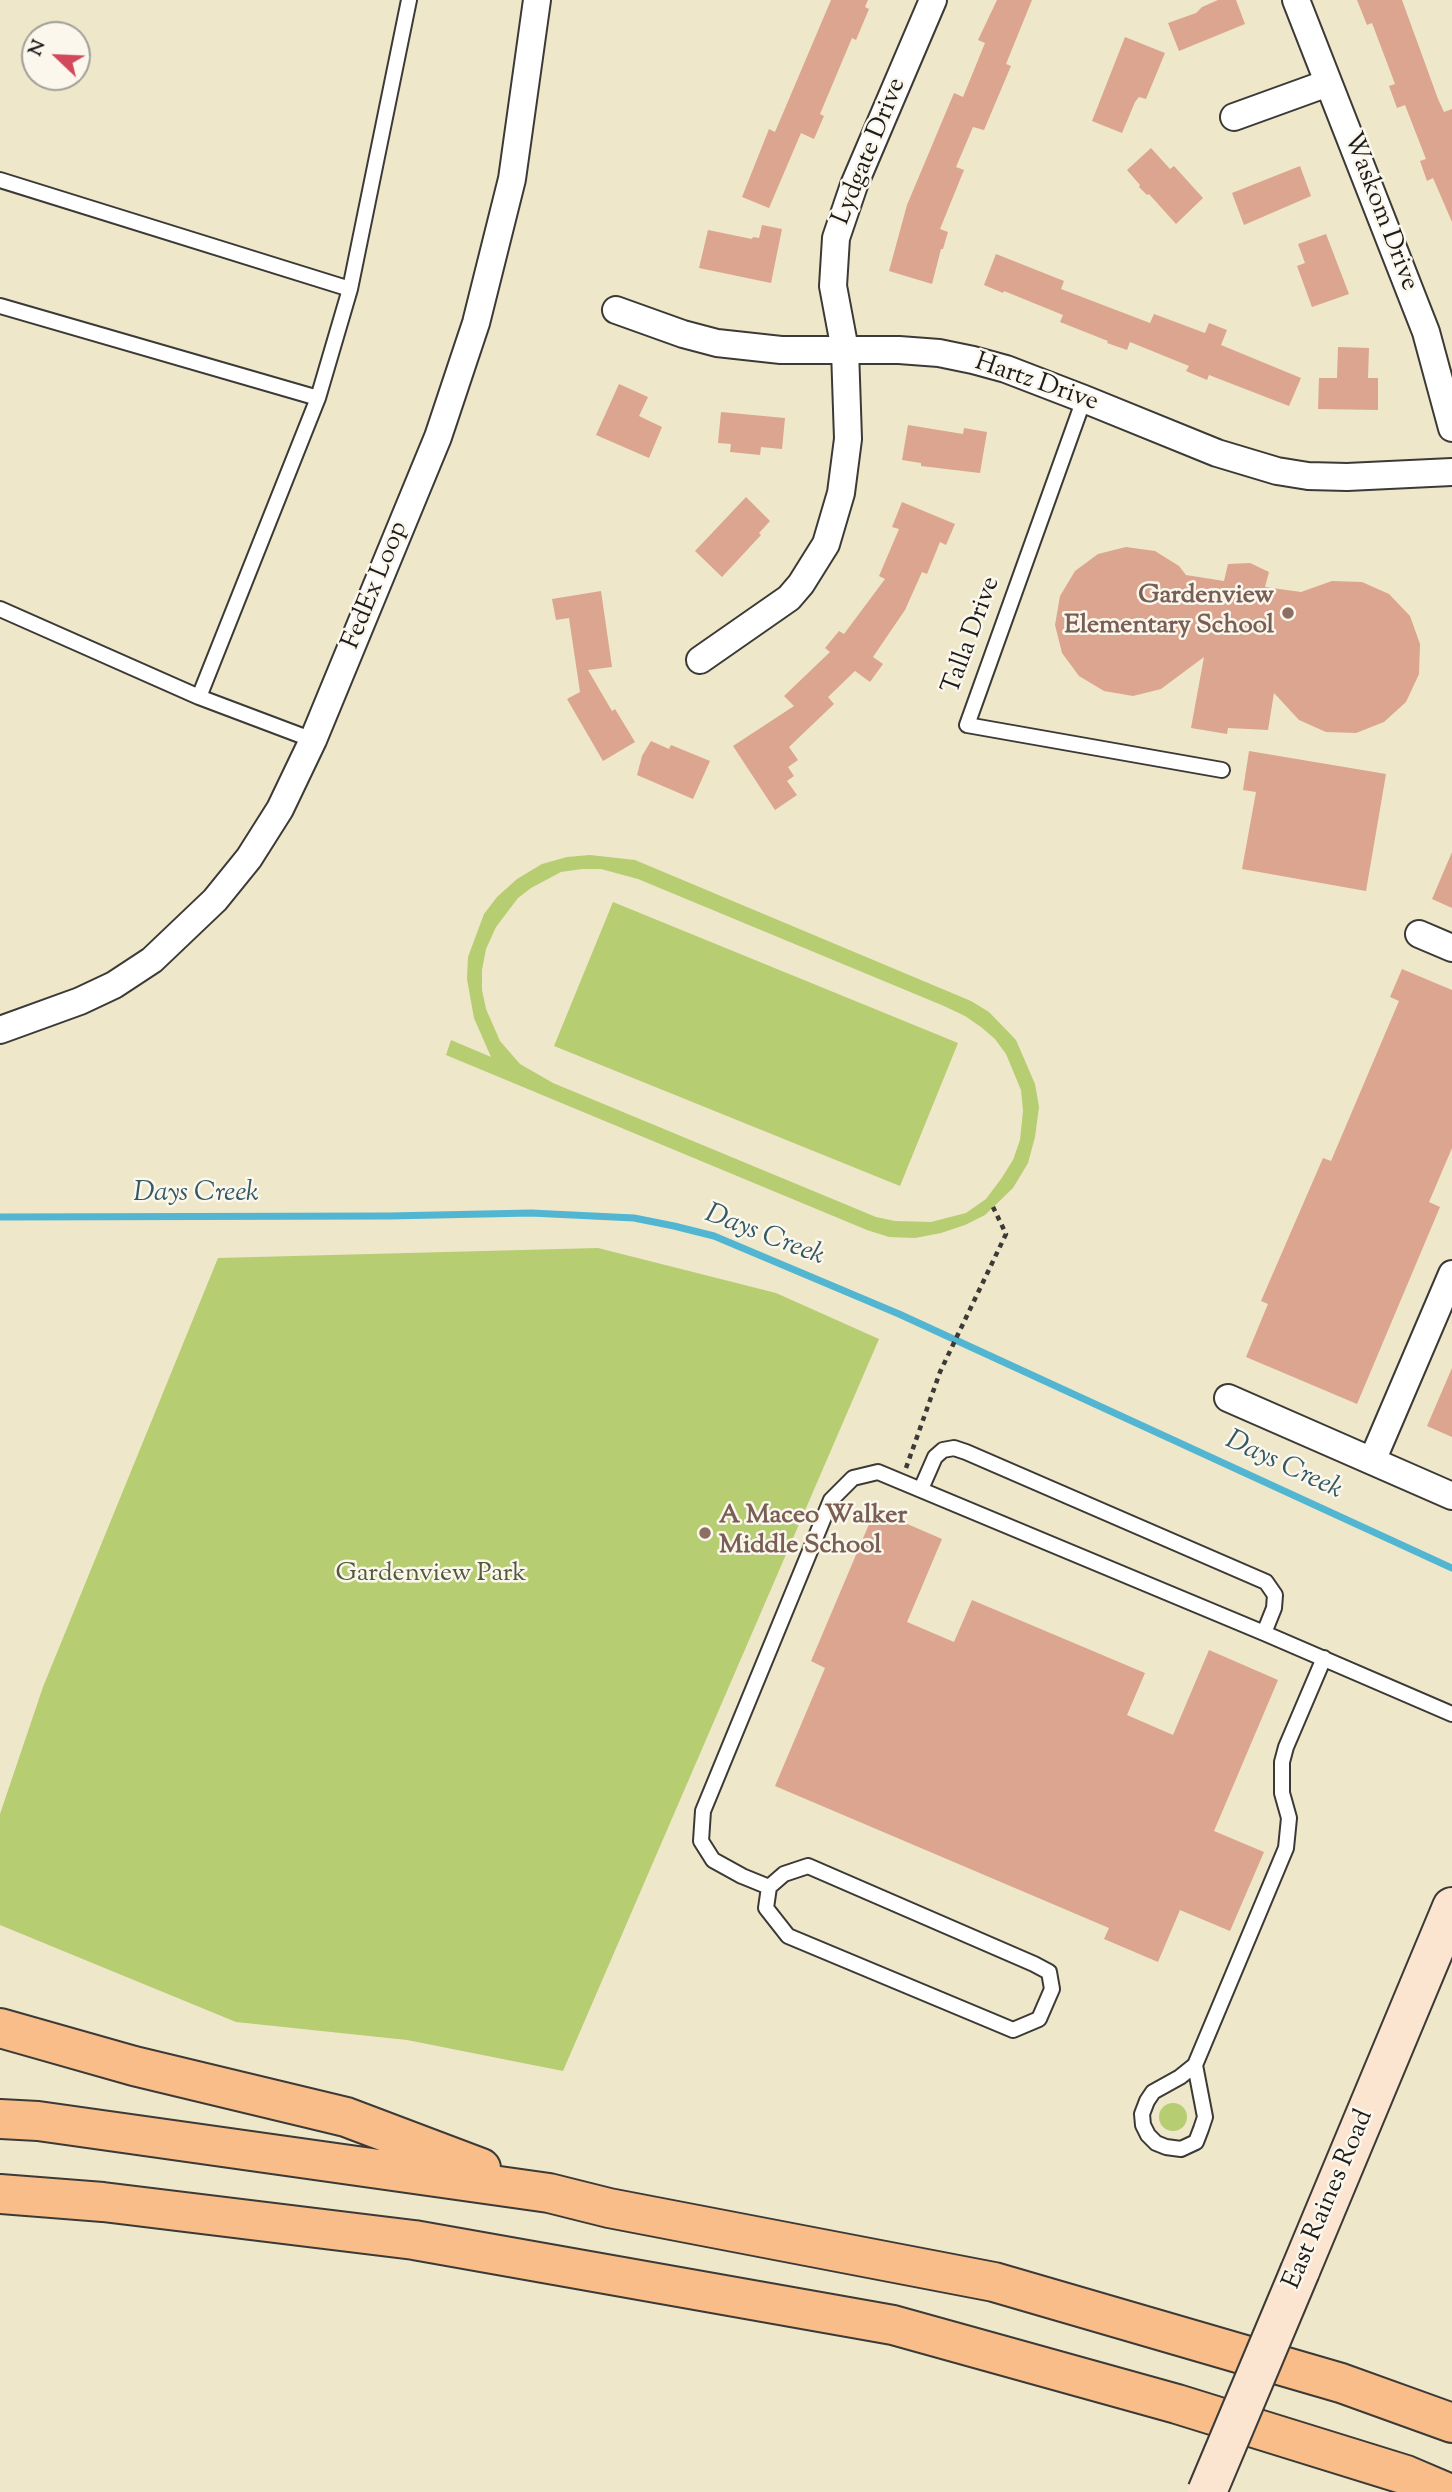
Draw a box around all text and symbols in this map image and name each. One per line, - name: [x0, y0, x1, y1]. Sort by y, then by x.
- north arrow: [21, 21, 91, 91]
- text: N: [23, 36, 53, 61]
- street label: Lydgate Drive: [827, 74, 915, 230]
- street label: Waskom Drive: [1335, 128, 1423, 296]
- street label: Hartz Drive: [970, 348, 1102, 420]
- street label: FedEx Loop: [337, 518, 417, 654]
- street label: Talla Drive: [937, 573, 1009, 699]
- place label: Gardenview Elementary School: [1064, 582, 1274, 644]
- marker: Gardenview Elementary School: [1280, 605, 1296, 621]
- water label: Days Creek: [133, 1178, 259, 1212]
- water label: Days Creek: [699, 1199, 829, 1275]
- water label: Days Creek: [1219, 1425, 1347, 1509]
- place label: A Maceo Walker Middle School: [719, 1502, 907, 1564]
- marker: A Maceo Walker Middle School: [697, 1525, 713, 1541]
- park label: Gardenview Park: [335, 1560, 527, 1592]
- street label: East Raines Road: [1278, 2106, 1382, 2294]

